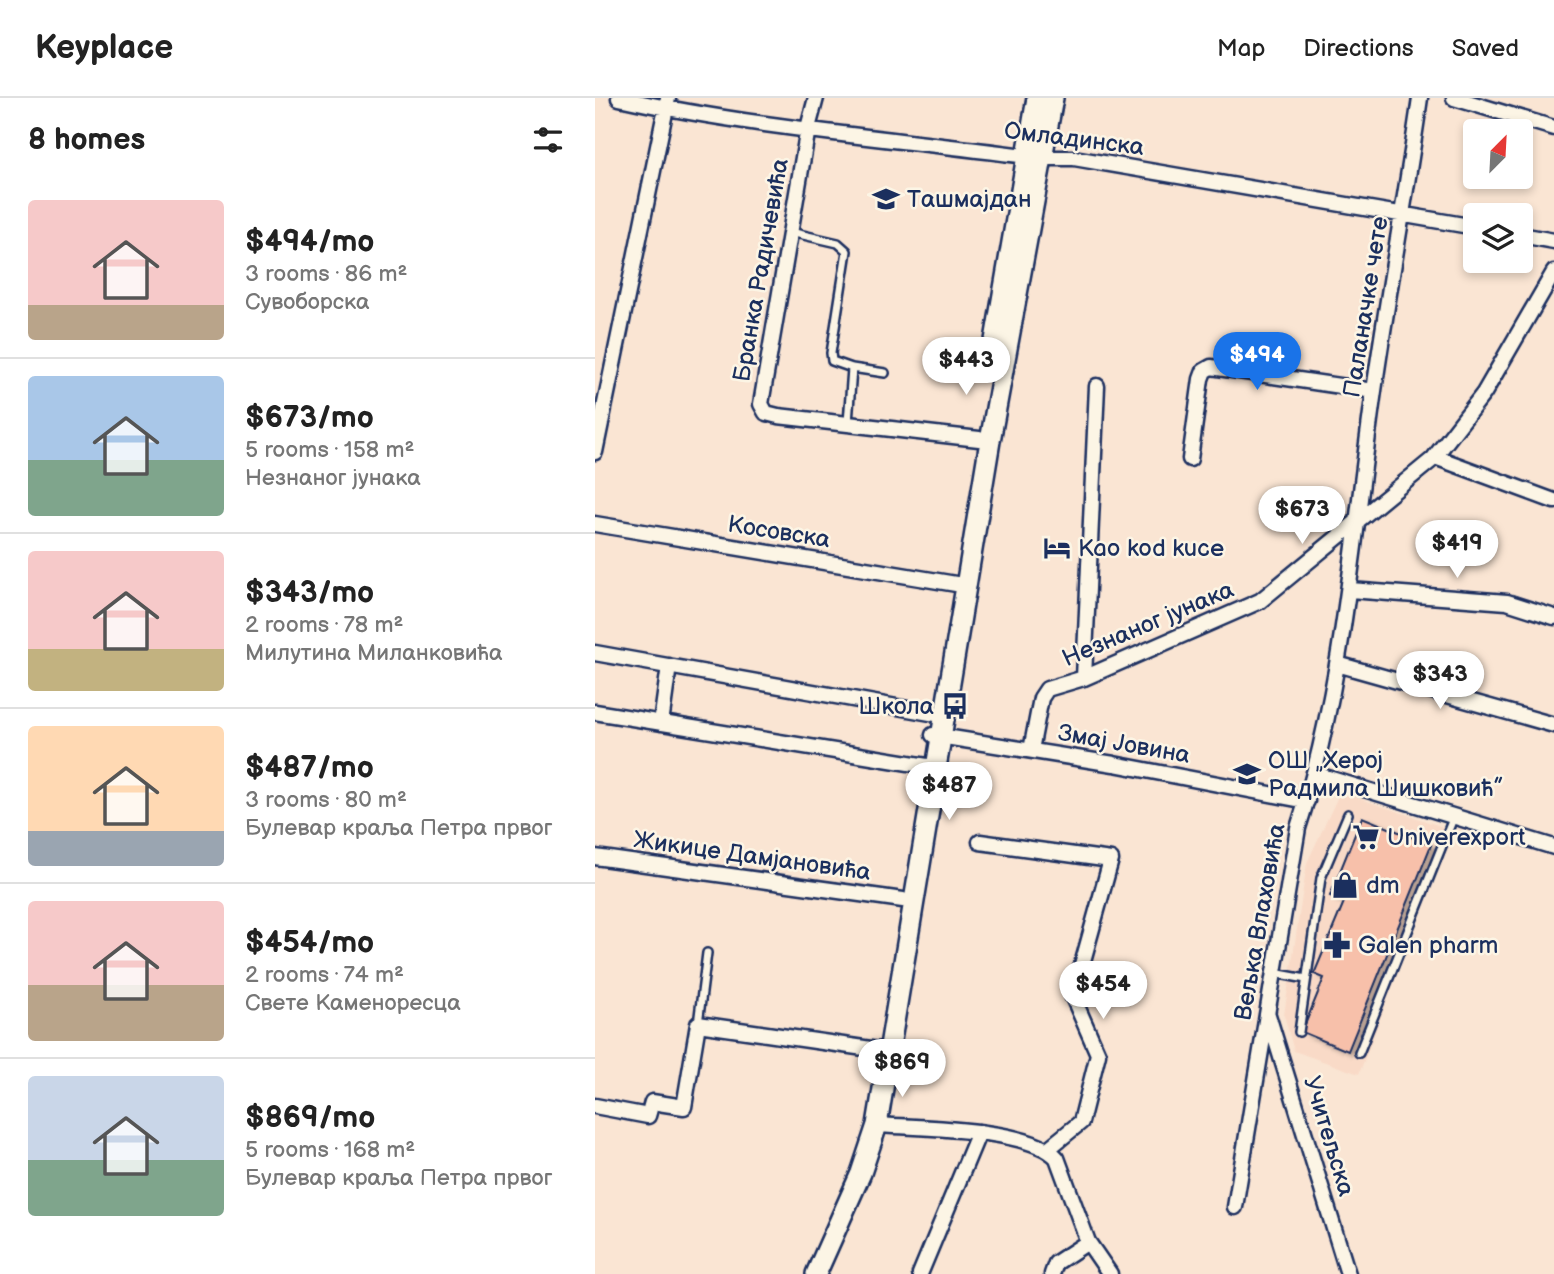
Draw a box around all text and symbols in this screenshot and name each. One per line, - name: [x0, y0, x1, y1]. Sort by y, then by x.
- text: Keyplace: [35, 28, 173, 68]
- text: Map: [1217, 34, 1265, 63]
- text: Directions: [1303, 34, 1414, 63]
- text: Saved: [1452, 34, 1519, 63]
- street label: Омладинска: [1002, 116, 1146, 162]
- north arrow: [1463, 119, 1533, 189]
- map controls: [1463, 119, 1533, 273]
- icon: filters: [529, 121, 567, 159]
- text: 8 homes: [28, 122, 145, 158]
- street label: Бранка Радичевића: [727, 156, 795, 384]
- school or university icon: Ташмајдан: [871, 184, 901, 214]
- place label: Ташмајдан: [907, 185, 1032, 214]
- button: layers: [1463, 203, 1533, 273]
- street label: Паланачке чете: [1337, 214, 1395, 400]
- text: $494/mo: [245, 224, 374, 260]
- icon: home: [84, 228, 168, 312]
- text: 3 rooms · 86 m²: [245, 260, 407, 288]
- text: Сувоборска: [245, 288, 370, 316]
- pin: $494: [1216, 332, 1298, 392]
- pin: $443: [925, 338, 1007, 397]
- text: $494: [1229, 341, 1285, 369]
- text: $443: [938, 346, 994, 374]
- text: $673/mo: [245, 400, 374, 436]
- icon: home: [84, 404, 168, 488]
- text: 5 rooms · 158 m²: [245, 436, 414, 464]
- text: Незнаног јунака: [245, 464, 421, 492]
- pin: $673: [1261, 486, 1343, 546]
- text: $673: [1274, 495, 1330, 523]
- street label: Косовска: [726, 510, 832, 554]
- pin: $419: [1416, 520, 1498, 580]
- text: $419: [1431, 529, 1483, 557]
- hotel icon: Kao kod kuce: [1042, 533, 1072, 563]
- place label: Kao kod kuce: [1078, 534, 1224, 563]
- text: $343/mo: [245, 575, 374, 611]
- street label: Незнаног јунака: [1058, 575, 1238, 673]
- icon: home: [84, 579, 168, 663]
- text: 2 rooms · 78 m²: [245, 611, 403, 639]
- text: Милутина Миланковића: [245, 639, 503, 667]
- pin: $343: [1399, 652, 1481, 711]
- text: $343: [1412, 660, 1468, 688]
- bus stop icon: Школа: [940, 691, 970, 721]
- place label: Школа: [858, 692, 934, 721]
- street label: Змај Јовина: [1056, 718, 1192, 770]
- place label: ОШ „Херој Радмила Шишковић”: [1268, 746, 1504, 803]
- text: $487/mo: [245, 750, 374, 786]
- icon: home: [84, 754, 168, 838]
- school or university icon: ОШ „Херој Радмила Шишковић”: [1232, 759, 1262, 789]
- pin: $487: [908, 762, 990, 822]
- text: $487: [921, 771, 977, 799]
- text: 3 rooms · 80 m²: [245, 786, 407, 814]
- text: Булевар краља Петра првог: [245, 814, 553, 842]
- street label: Вељка Влаховића: [1228, 821, 1292, 1023]
- supermarket icon: Univerexport: [1351, 822, 1381, 852]
- place label: Univerexport: [1387, 823, 1526, 852]
- street label: Жикице Дамјановића: [631, 825, 873, 887]
- shop icon: dm: [1330, 870, 1360, 900]
- place label: dm: [1366, 871, 1400, 900]
- text: $454/mo: [245, 925, 374, 961]
- icon: home: [84, 929, 168, 1013]
- pharmacy icon: Galen pharm: [1322, 930, 1352, 960]
- place label: Galen pharm: [1358, 931, 1498, 960]
- text: 2 rooms · 74 m²: [245, 961, 404, 989]
- pin: $454: [1062, 962, 1144, 1021]
- text: $454: [1075, 970, 1131, 998]
- text: Свете Каменоресца: [245, 989, 461, 1017]
- pin: $869: [861, 1040, 943, 1099]
- text: $869: [874, 1048, 930, 1076]
- street label: Учитељска: [1297, 1072, 1361, 1200]
- text: $869/mo: [245, 1100, 375, 1136]
- icon: home: [84, 1104, 168, 1188]
- text: 5 rooms · 168 m²: [245, 1136, 415, 1164]
- text: Булевар краља Петра првог: [245, 1164, 553, 1192]

